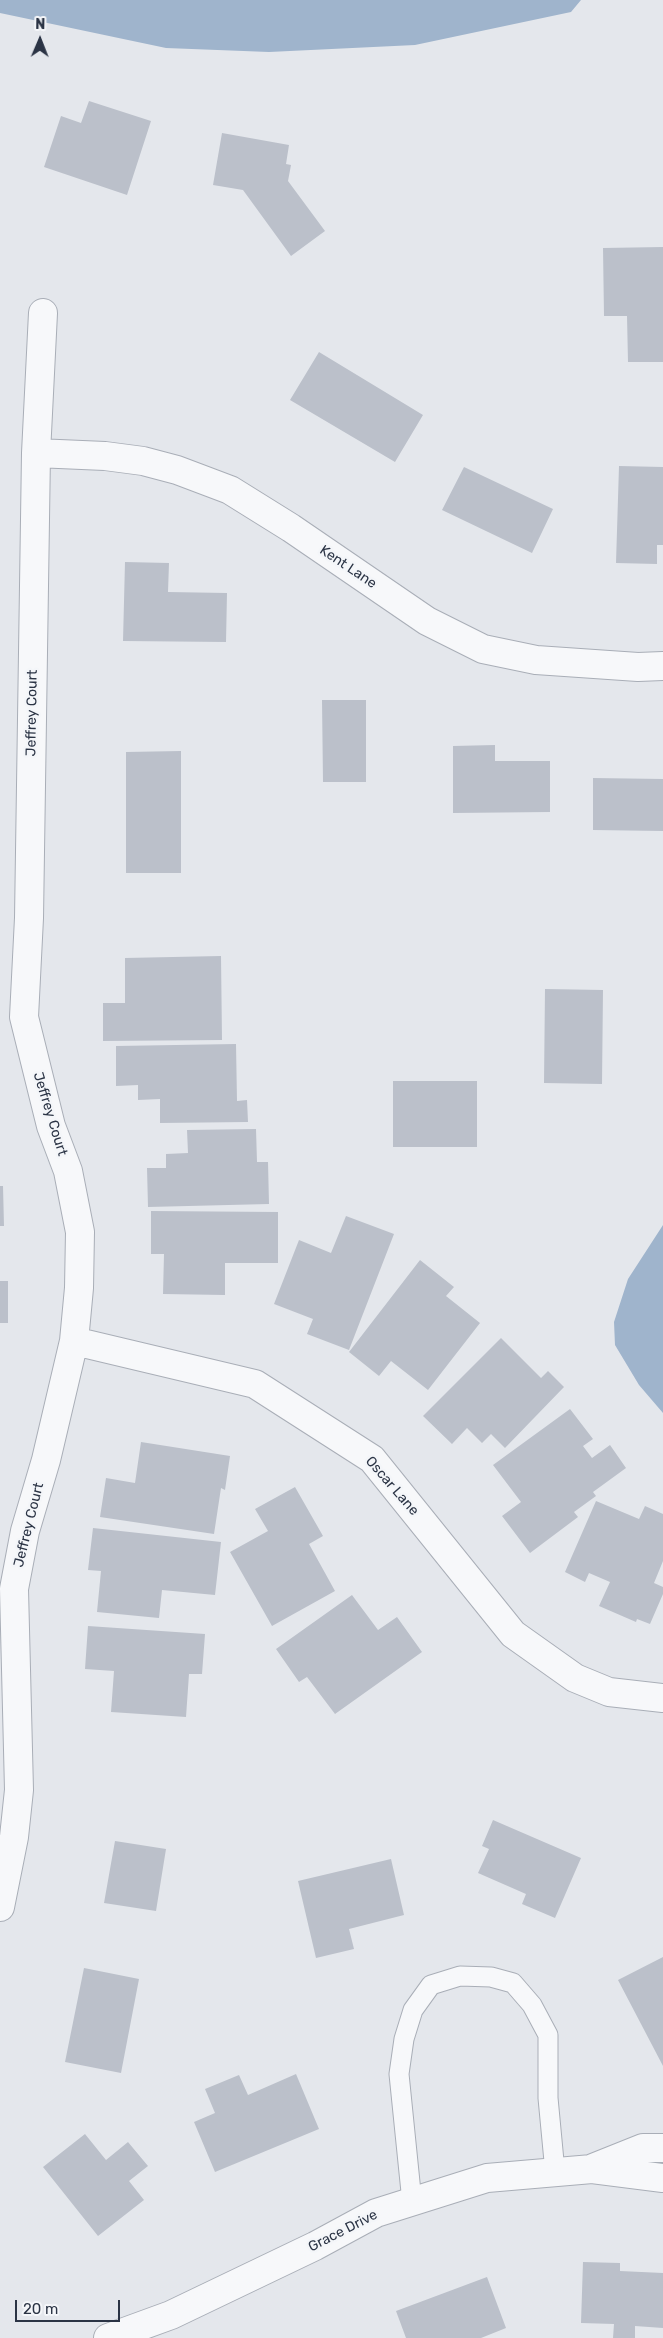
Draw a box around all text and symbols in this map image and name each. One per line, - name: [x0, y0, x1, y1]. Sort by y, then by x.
- north arrow: [15, 15, 65, 65]
- text: N: [35, 16, 45, 33]
- street label: Kent Lane: [316, 542, 380, 592]
- street label: Jeffrey Court: [23, 669, 41, 757]
- street label: Jeffrey Court: [29, 1070, 71, 1158]
- street label: Oscar Lane: [362, 1453, 422, 1519]
- street label: Jeffrey Court: [10, 1481, 48, 1569]
- street label: Grace Drive: [306, 2206, 380, 2256]
- scale bar: [18, 2290, 122, 2322]
- text: 20 m: [23, 2300, 58, 2318]

